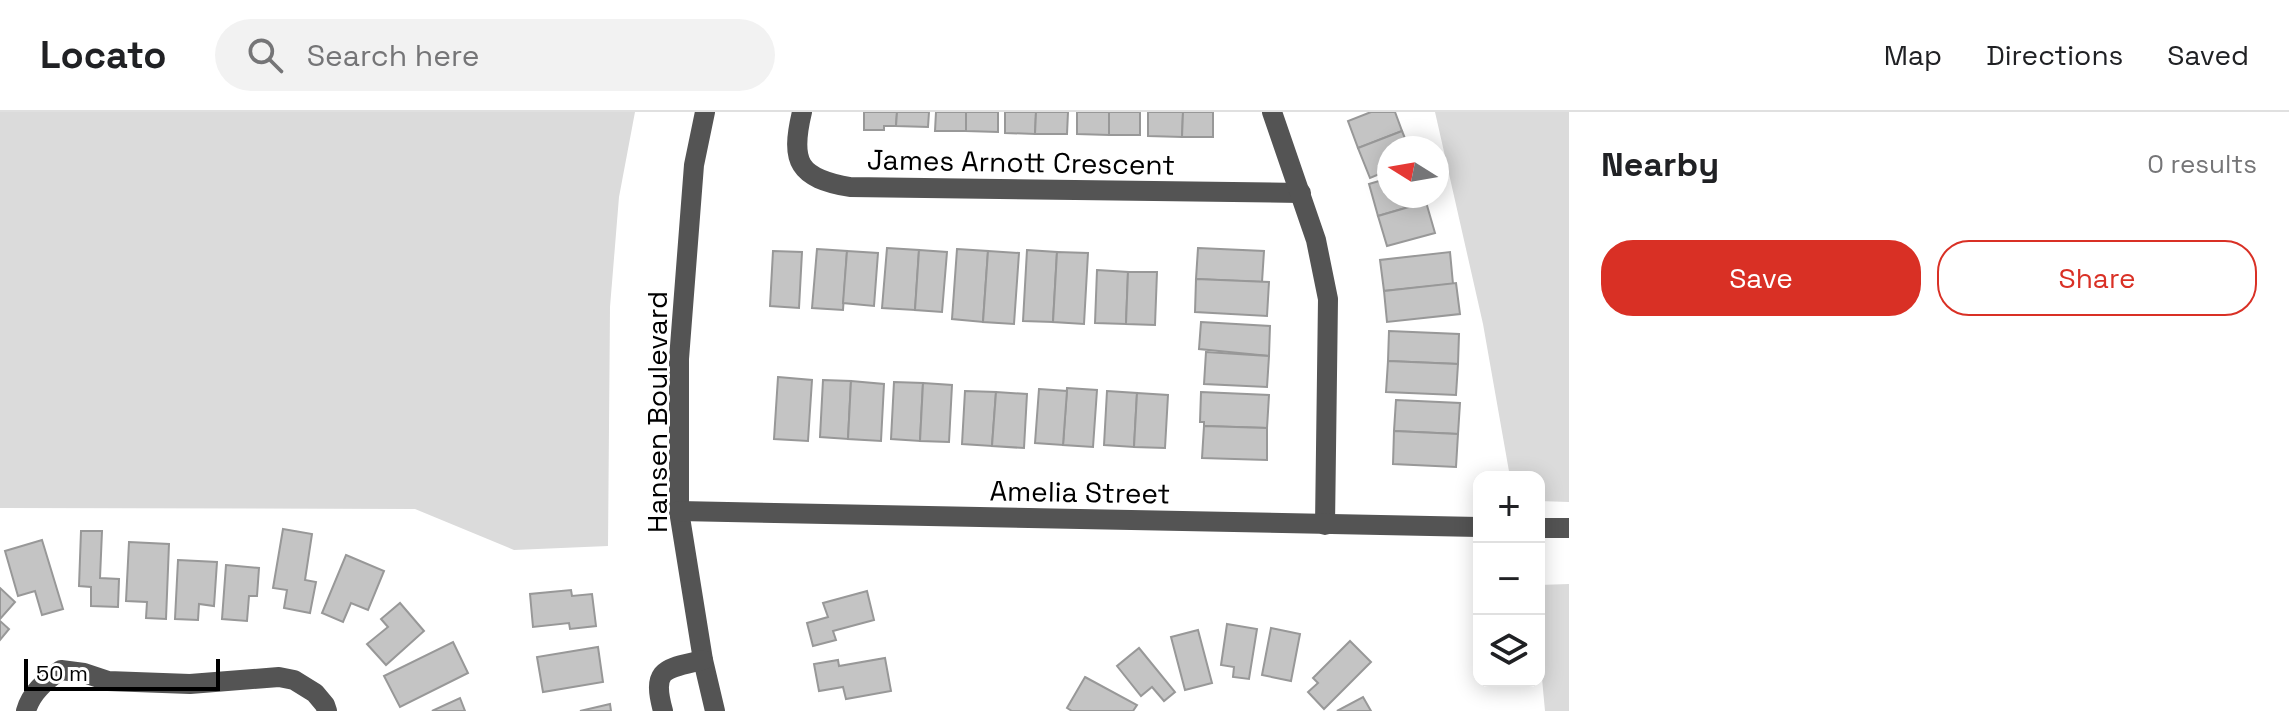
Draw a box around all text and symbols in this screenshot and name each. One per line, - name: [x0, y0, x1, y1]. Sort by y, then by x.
- search box: [215, 19, 775, 91]
- text: Locato: [40, 31, 167, 79]
- icon: search: [243, 33, 287, 77]
- text: Search here: [307, 36, 480, 75]
- text: Map: [1884, 37, 1942, 73]
- text: Directions: [1986, 37, 2123, 73]
- text: Saved: [2167, 37, 2249, 73]
- north arrow: [1377, 136, 1449, 208]
- street label: James Arnott Crescent: [867, 141, 1175, 183]
- text: Nearby: [1601, 143, 1719, 186]
- text: 0 results: [2147, 147, 2257, 181]
- button: Save: [1601, 240, 1921, 316]
- button: Share: [1937, 240, 2257, 316]
- street label: Hansen Boulevard: [639, 291, 675, 533]
- map controls: [1473, 471, 1545, 687]
- button: +: [1473, 471, 1545, 543]
- street label: Amelia Street: [989, 472, 1171, 512]
- button: −: [1473, 543, 1545, 615]
- button: layers: [1473, 615, 1545, 687]
- scale bar: [24, 655, 220, 691]
- text: 50 m: [36, 659, 88, 687]

